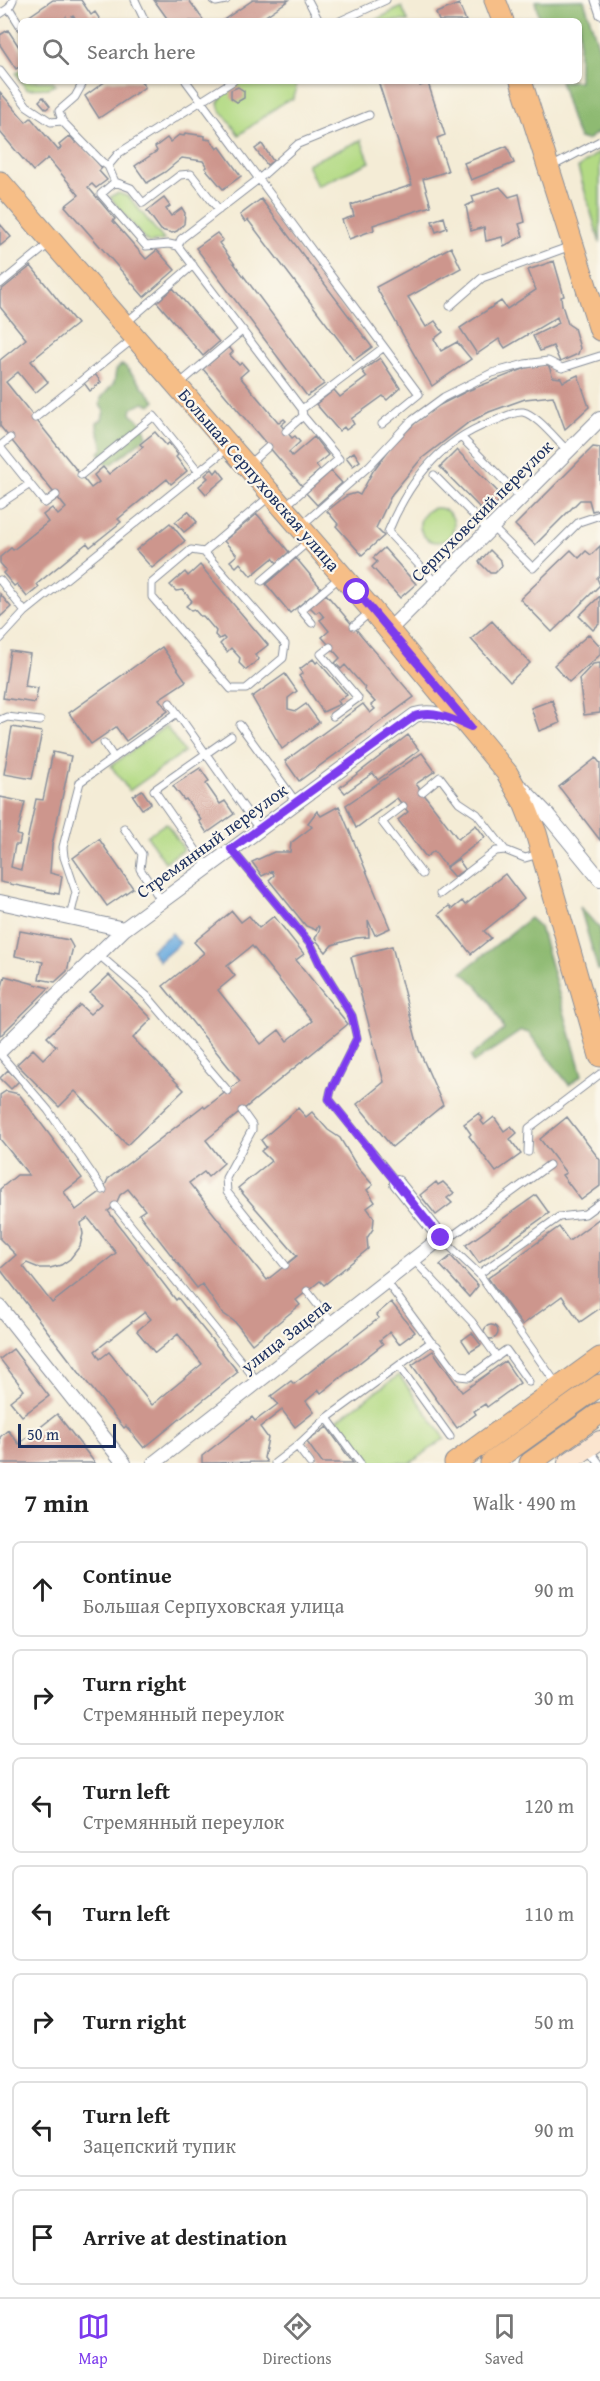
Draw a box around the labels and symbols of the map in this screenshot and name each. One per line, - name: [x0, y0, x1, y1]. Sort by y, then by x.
- street label: Большая Серпуховская улица: [172, 382, 347, 578]
- street label: Серпуховский переулок: [404, 433, 559, 588]
- route start: [343, 578, 369, 604]
- street label: Стремянный переулок: [130, 776, 293, 905]
- route end: [427, 1224, 453, 1250]
- street label: улица Зацепа: [234, 1292, 337, 1380]
- scale bar: [18, 1421, 116, 1448]

